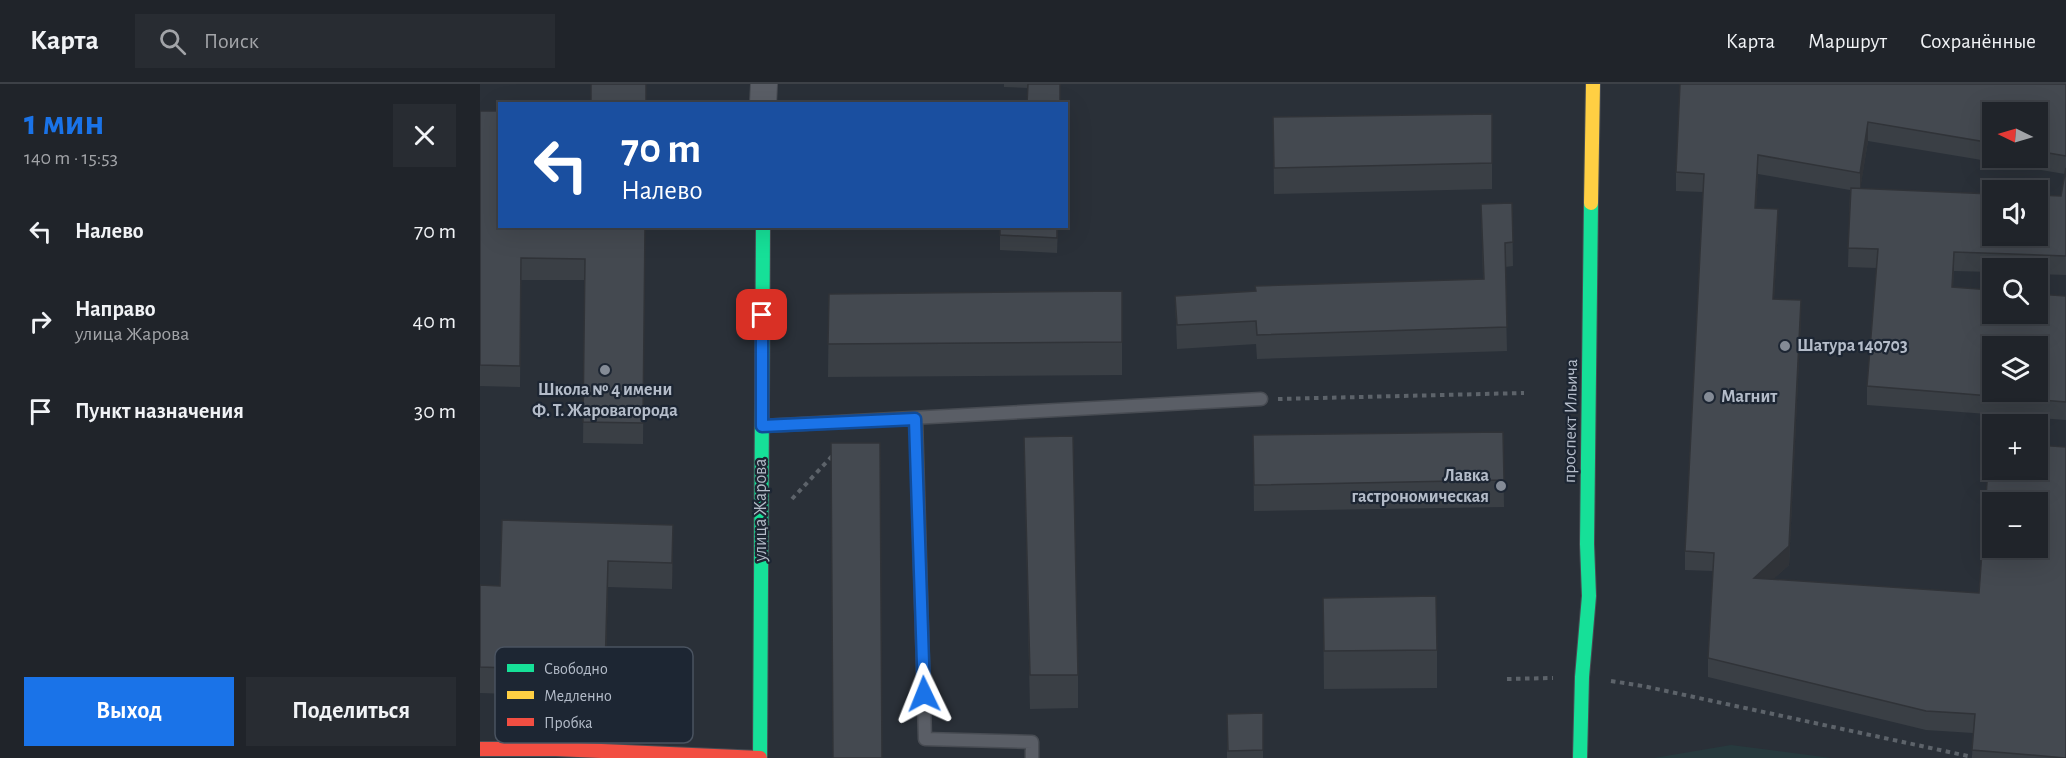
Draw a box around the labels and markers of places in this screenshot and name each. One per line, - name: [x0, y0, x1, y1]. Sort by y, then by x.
- pin: [736, 289, 787, 340]
- place label: Шатура 140703: [1797, 337, 1908, 355]
- marker: Шатура 140703: [1778, 339, 1792, 353]
- marker: Школа № 4 имени Ф. Т. Жаровагорода: [598, 363, 612, 377]
- place label: Школа № 4 имени Ф. Т. Жаровагорода: [532, 381, 678, 420]
- place label: Магнит: [1721, 388, 1778, 406]
- marker: Магнит: [1702, 390, 1716, 404]
- place label: Лавка гастрономическая: [1351, 467, 1489, 506]
- marker: Лавка гастрономическая: [1494, 479, 1508, 493]

